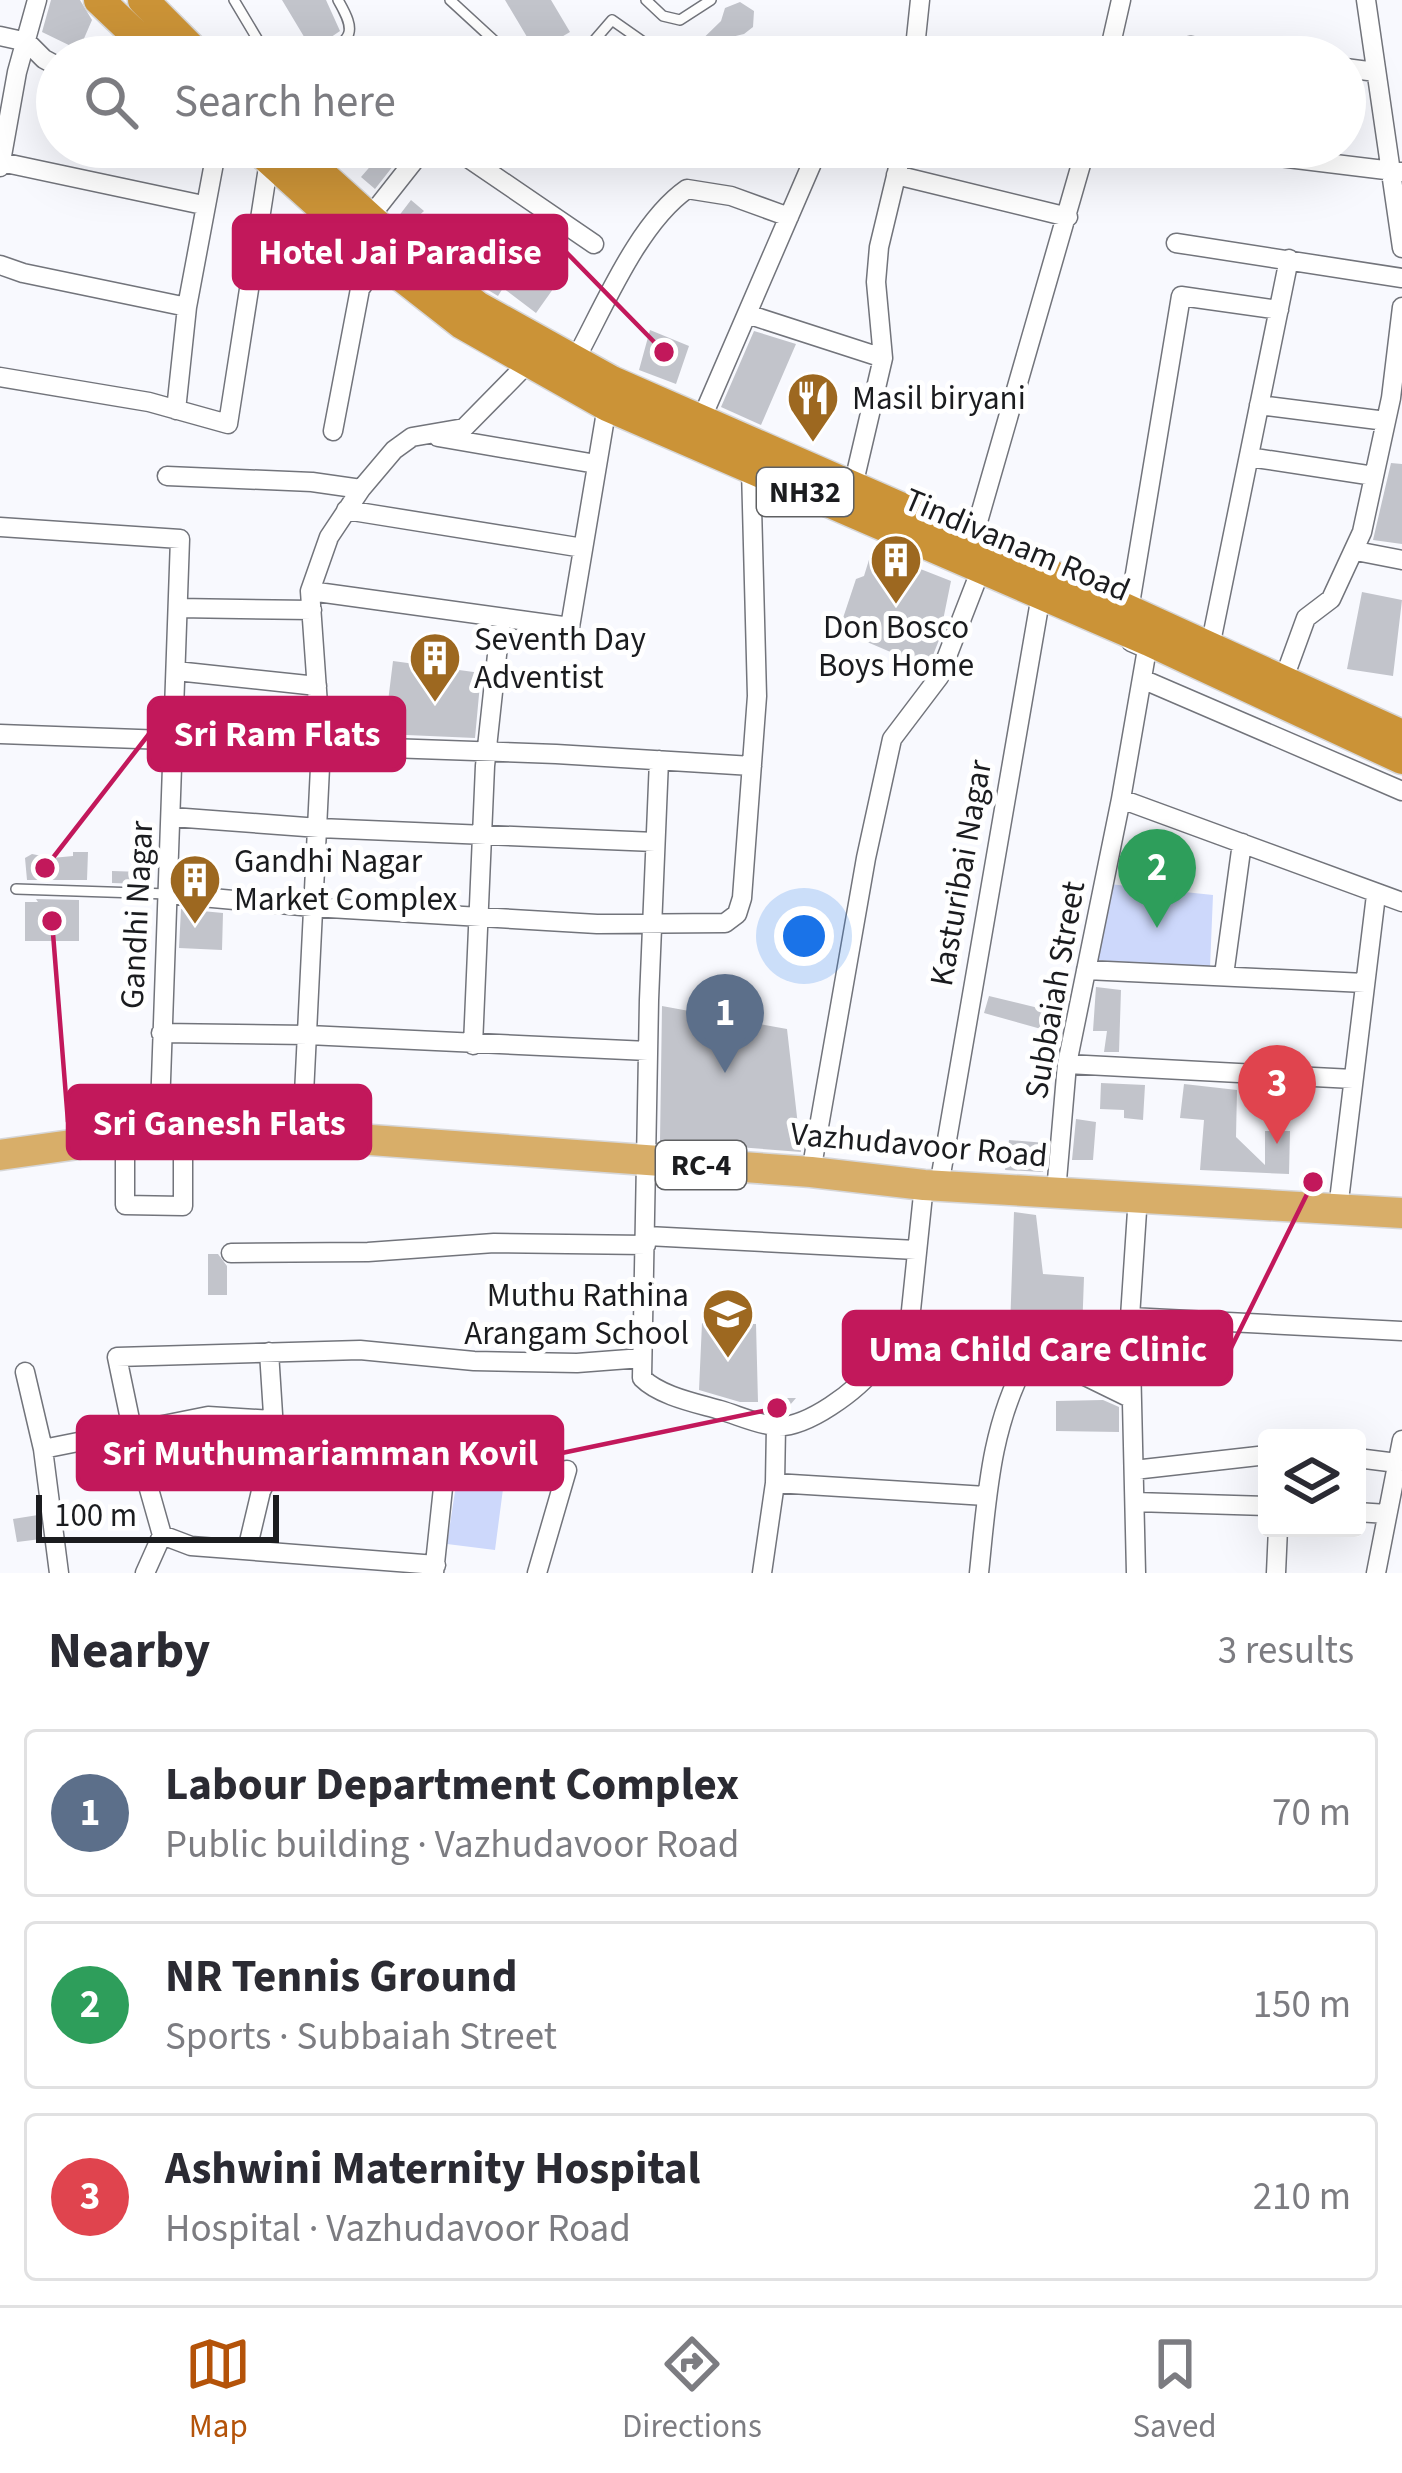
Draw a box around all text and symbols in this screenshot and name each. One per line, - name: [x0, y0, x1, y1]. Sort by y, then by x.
- search box: [36, 36, 1366, 168]
- icon: search: [78, 69, 144, 135]
- text: Search here: [174, 70, 396, 134]
- callout: Hotel Jai Paradise: [234, 216, 566, 288]
- text: Hotel Jai Paradise: [258, 227, 542, 278]
- restaurant icon: Masil biryani: [785, 370, 841, 444]
- place label: Masil biryani: [852, 375, 1026, 422]
- road number: NH32: [757, 468, 853, 516]
- street label: Tindivanam Road: [897, 476, 1137, 614]
- building icon: Don Bosco Boys Home: [868, 532, 924, 606]
- place label: Don Bosco Boys Home: [818, 604, 974, 689]
- place label: Seventh Day Adventist: [474, 616, 647, 701]
- building icon: Seventh Day Adventist: [407, 630, 463, 704]
- callout: Sri Ram Flats: [149, 698, 404, 770]
- text: Sri Ram Flats: [173, 709, 381, 760]
- street label: Kasturibai Nagar: [918, 756, 1004, 990]
- street label: Gandhi Nagar: [109, 819, 165, 1010]
- pin: 2: [1118, 829, 1196, 928]
- place label: Gandhi Nagar Market Complex: [234, 838, 458, 923]
- building icon: Gandhi Nagar Market Complex: [167, 852, 223, 926]
- street label: Subbaiah Street: [1013, 877, 1097, 1103]
- your location: [774, 906, 834, 966]
- pin: 1: [686, 974, 764, 1073]
- pin: 3: [1238, 1045, 1316, 1144]
- callout: Sri Ganesh Flats: [68, 1086, 370, 1158]
- text: Sri Ganesh Flats: [92, 1098, 346, 1149]
- street label: Vazhudavoor Road: [789, 1110, 1049, 1180]
- road number: RC-4: [656, 1141, 746, 1189]
- place label: Muthu Rathina Arangam School: [464, 1272, 689, 1357]
- school or university icon: Muthu Rathina Arangam School: [700, 1286, 756, 1360]
- callout: Uma Child Care Clinic: [844, 1312, 1231, 1384]
- text: Uma Child Care Clinic: [869, 1324, 1208, 1375]
- callout: Sri Muthumariamman Kovil: [78, 1417, 562, 1489]
- text: Sri Muthumariamman Kovil: [102, 1428, 538, 1479]
- map controls: [1258, 1429, 1366, 1537]
- button: layers: [1258, 1429, 1366, 1537]
- scale bar: [36, 1489, 279, 1542]
- text: 100 m: [54, 1492, 137, 1539]
- text: Nearby: [48, 1615, 210, 1687]
- text: 3 results: [1218, 1623, 1354, 1679]
- text: Labour Department Complex: [165, 1753, 739, 1817]
- text: 1: [80, 1785, 100, 1841]
- text: 70 m: [1272, 1785, 1351, 1841]
- text: Public building · Vazhudavoor Road: [165, 1817, 739, 1873]
- text: NR Tennis Ground: [165, 1945, 517, 2009]
- text: 2: [80, 1977, 100, 2033]
- text: 150 m: [1253, 1977, 1351, 2033]
- text: Sports · Subbaiah Street: [165, 2009, 557, 2065]
- text: Ashwini Maternity Hospital: [165, 2137, 700, 2201]
- text: 3: [80, 2169, 100, 2225]
- text: 210 m: [1253, 2169, 1351, 2225]
- text: Hospital · Vazhudavoor Road: [165, 2201, 631, 2257]
- tab: Map: [185, 2331, 251, 2450]
- tab: Directions: [622, 2331, 762, 2450]
- tab: Saved: [1132, 2331, 1217, 2450]

